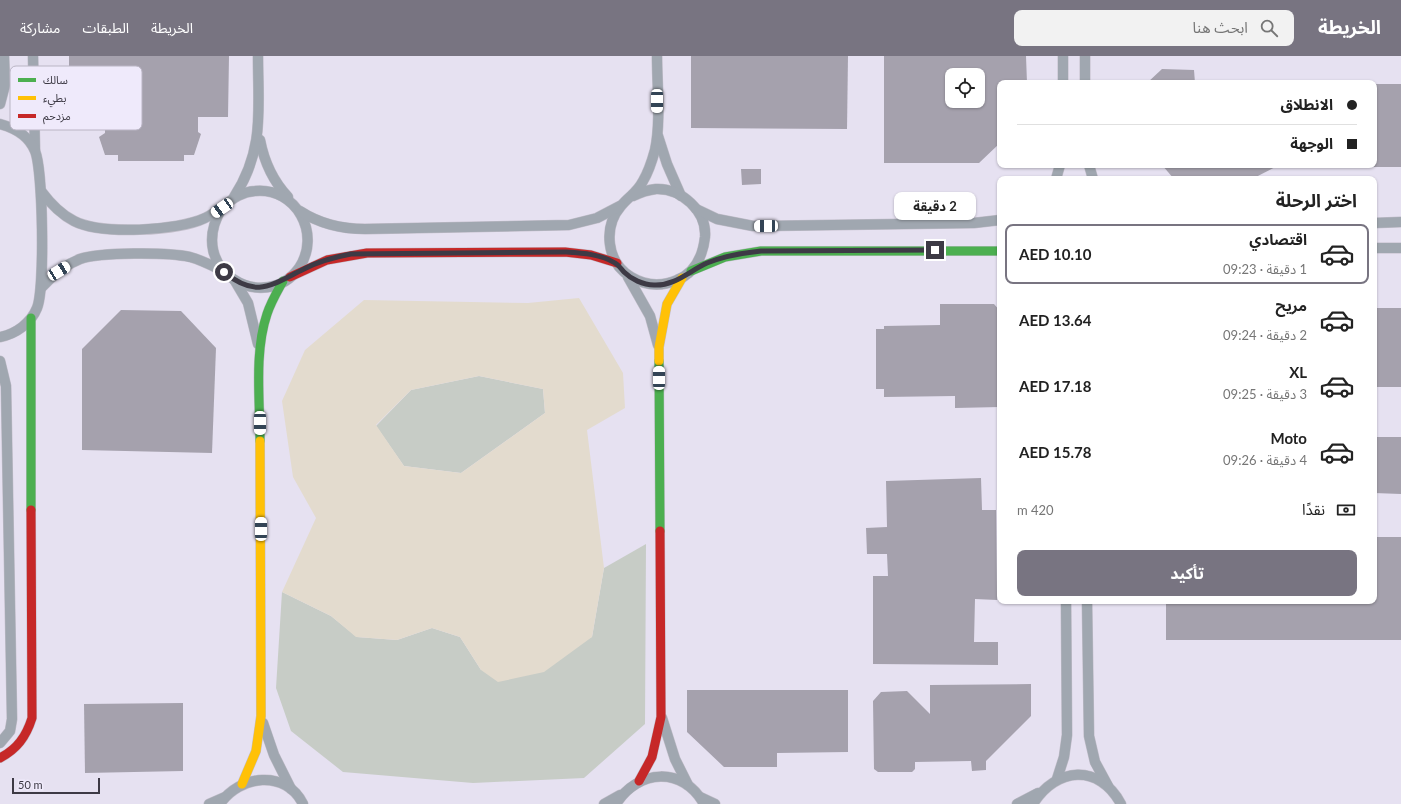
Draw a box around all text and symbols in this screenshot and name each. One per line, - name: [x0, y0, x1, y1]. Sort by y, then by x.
- search box: [1014, 10, 1294, 46]
- text: الخريطة: [1318, 15, 1381, 38]
- icon: search: [1258, 17, 1280, 39]
- text: ابحث هنا: [1192, 18, 1248, 36]
- text: مشاركة: [20, 19, 60, 36]
- text: الطبقات: [82, 19, 129, 36]
- text: الخريطة: [151, 19, 193, 36]
- legend: [10, 66, 142, 130]
- map controls: [945, 68, 985, 108]
- button: locate: [945, 68, 985, 108]
- text: سالك: [43, 73, 68, 86]
- car: [651, 89, 663, 113]
- text: بطيء: [43, 91, 66, 108]
- text: الانطلاق: [1281, 95, 1333, 113]
- text: مزدحم: [43, 109, 71, 125]
- text: الوجهة: [1290, 134, 1333, 152]
- text: اختر الرحلة: [1276, 189, 1357, 211]
- callout: 2 دقيقة: [894, 192, 976, 220]
- car: [209, 196, 235, 220]
- text: 2 دقيقة: [913, 198, 957, 214]
- car: [754, 220, 778, 232]
- text: اقتصادي: [1249, 230, 1307, 248]
- icon: car: [1319, 236, 1355, 272]
- route end: [926, 241, 944, 259]
- text: AED 10.10: [1019, 245, 1091, 263]
- car: [46, 260, 72, 282]
- text: 1 دقيقة · 09:23: [1223, 261, 1307, 277]
- route start: [215, 263, 233, 281]
- text: مريح: [1275, 296, 1307, 314]
- icon: car: [1319, 302, 1355, 338]
- text: AED 13.64: [1019, 311, 1091, 329]
- text: 2 دقيقة · 09:24: [1223, 327, 1307, 343]
- text: XL: [1289, 363, 1307, 381]
- car: [653, 366, 665, 390]
- icon: car: [1319, 368, 1355, 404]
- text: AED 17.18: [1019, 377, 1091, 395]
- text: 3 دقيقة · 09:25: [1223, 386, 1307, 402]
- car: [254, 411, 266, 435]
- text: Moto: [1270, 429, 1307, 447]
- icon: car: [1319, 434, 1355, 470]
- text: AED 15.78: [1019, 443, 1091, 461]
- text: 4 دقيقة · 09:26: [1223, 452, 1307, 468]
- icon: cash: [1335, 499, 1357, 521]
- text: نقدًا: [1302, 500, 1325, 518]
- text: 420 m: [1017, 502, 1054, 518]
- car: [255, 517, 267, 541]
- button: تأكيد: [1017, 550, 1357, 596]
- scale bar: [12, 776, 100, 795]
- text: 50 m: [18, 778, 43, 791]

